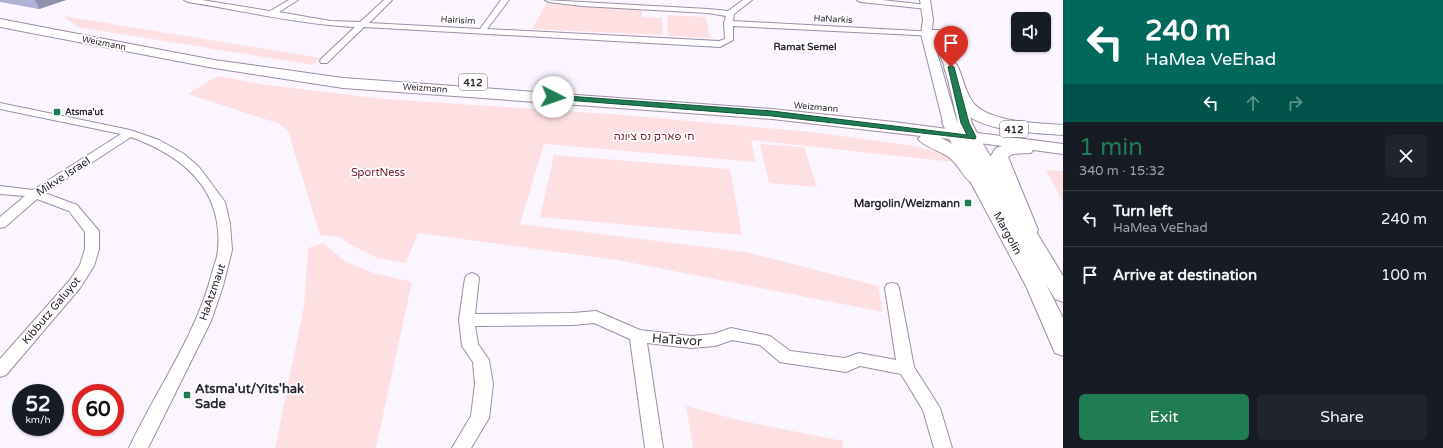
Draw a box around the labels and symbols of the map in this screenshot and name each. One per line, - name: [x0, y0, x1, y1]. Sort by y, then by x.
- street label: HaNarkis: [813, 13, 853, 26]
- street label: HaIrisim: [440, 14, 476, 27]
- pin: [934, 26, 968, 67]
- street label: Weizmann: [81, 34, 127, 53]
- district label: Ramat Semel: [774, 41, 837, 53]
- road number: 412: [459, 74, 487, 90]
- position arrow: [532, 76, 574, 118]
- street label: Weizmann: [402, 81, 448, 96]
- street label: Weizmann: [793, 100, 839, 115]
- marker: Atsma'ut: [52, 107, 62, 117]
- place label: Atsma'ut: [65, 107, 104, 118]
- road number: 412: [1000, 121, 1028, 137]
- park label: חי פארק נס ציונה: [614, 130, 694, 143]
- street label: Mikve Israel: [34, 154, 93, 199]
- park label: SportNess: [351, 166, 405, 179]
- place label: Margolin/Weizmann: [854, 197, 960, 211]
- marker: Margolin/Weizmann: [963, 198, 973, 208]
- street label: Margolin: [991, 210, 1025, 257]
- street label: HaAtzmaut: [197, 262, 228, 322]
- street label: Kibbutz Galuyot: [19, 274, 83, 347]
- street label: HaTavor: [651, 330, 702, 350]
- place label: Atsma'ut/Yits'hak Sade: [195, 381, 304, 412]
- speed limit sign: 60: [72, 384, 124, 436]
- marker: Atsma'ut/Yits'hak Sade: [182, 390, 192, 400]

